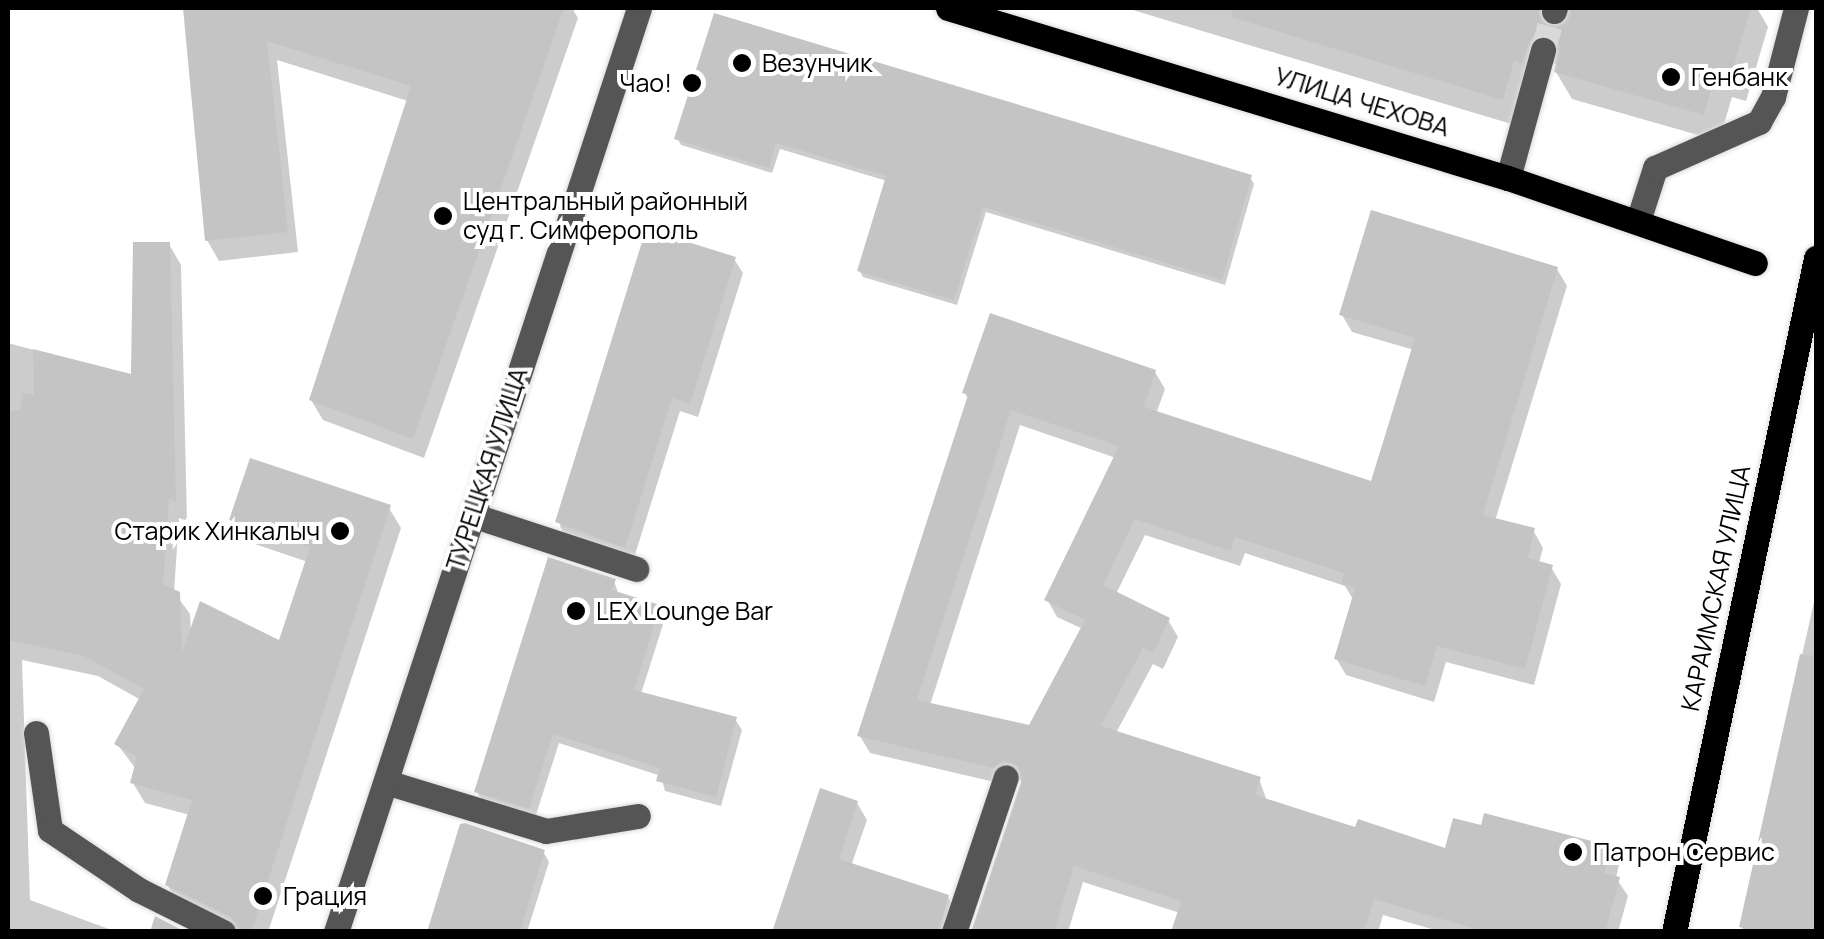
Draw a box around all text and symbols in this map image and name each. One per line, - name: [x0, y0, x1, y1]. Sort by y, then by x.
- place label: Везунчик: [762, 48, 872, 78]
- marker: Везунчик: [731, 52, 753, 74]
- street label: УЛИЦА ЧЕХОВА: [1271, 61, 1453, 143]
- place label: Генбанк: [1691, 62, 1788, 92]
- marker: Генбанк: [1660, 66, 1682, 88]
- place label: Чао!: [619, 68, 672, 98]
- marker: Чао!: [681, 72, 703, 94]
- place label: Центральный районный суд г. Симферополь: [463, 187, 748, 246]
- marker: Центральный районный суд г. Симферополь: [432, 205, 454, 227]
- street label: ТУРЕЦКАЯ УЛИЦА: [440, 364, 534, 574]
- street label: КАРАИМСКАЯ УЛИЦА: [1675, 462, 1757, 714]
- place label: Старик Хинкалыч: [114, 516, 320, 546]
- marker: Старик Хинкалыч: [329, 520, 351, 542]
- place label: LEX Lounge Bar: [596, 596, 773, 626]
- marker: LEX Lounge Bar: [565, 600, 587, 622]
- place label: Патрон Сервис: [1593, 837, 1775, 867]
- marker: Патрон Сервис: [1562, 841, 1584, 863]
- place label: Грация: [283, 881, 367, 911]
- marker: Грация: [252, 885, 274, 907]

